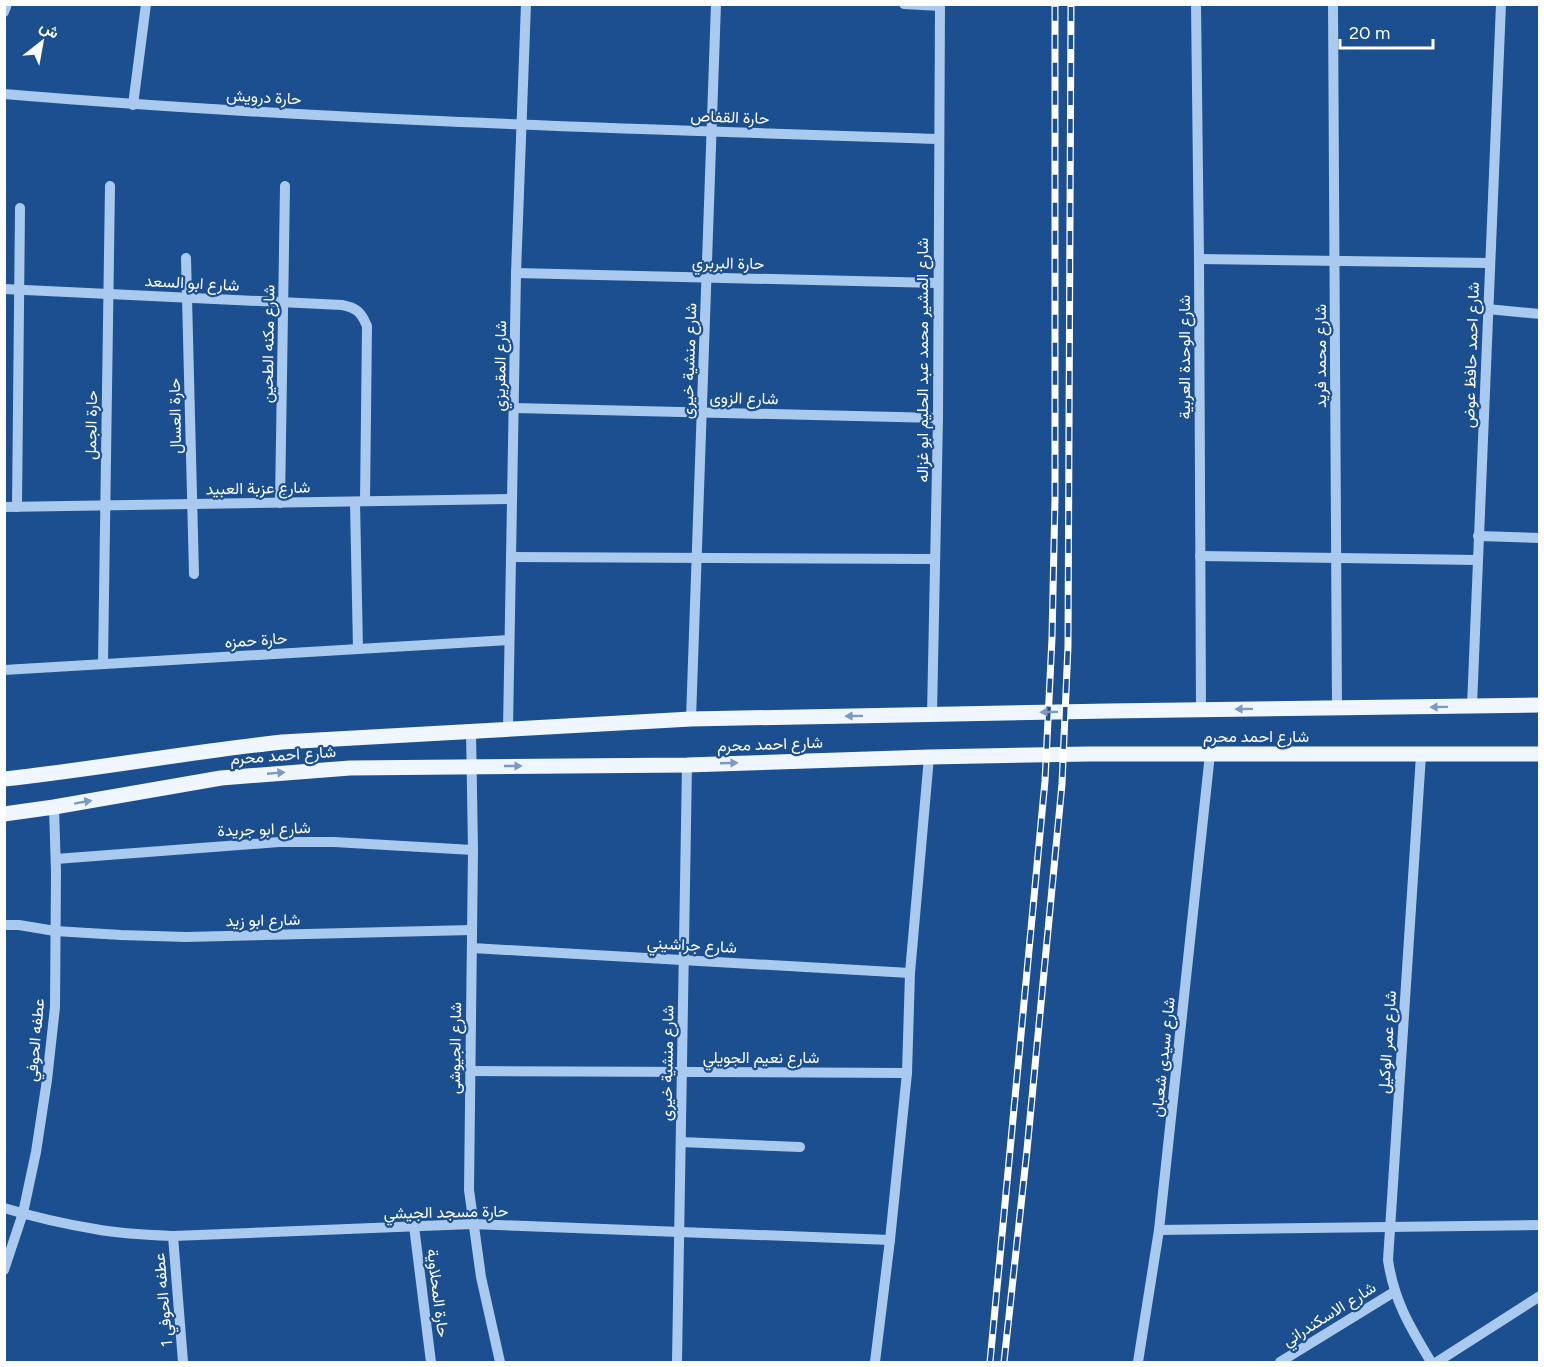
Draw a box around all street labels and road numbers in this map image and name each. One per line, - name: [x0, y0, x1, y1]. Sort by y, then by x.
- street label: حارة درويش: [226, 86, 302, 109]
- street label: حارة القفاص: [690, 106, 770, 129]
- street label: شارع المشير محمد عبد الحليم ابو غزاله: [913, 238, 934, 482]
- street label: حارة البربري: [692, 253, 765, 277]
- street label: شارع ابو السعد: [144, 271, 240, 297]
- street label: شارع احمد حافظ عوض: [1459, 282, 1485, 428]
- street label: شارع مكنه الطحين: [257, 285, 281, 403]
- street label: شارع الوحدة العربية: [1175, 295, 1196, 419]
- street label: شارع منشية خيرى: [677, 303, 703, 419]
- street label: شارع محمد فريد: [1311, 304, 1332, 408]
- street label: شارع المقريزي: [490, 320, 514, 412]
- street label: حارة العسال: [165, 378, 186, 454]
- street label: شارع الزوى: [709, 388, 779, 410]
- street label: حارة الجمل: [81, 390, 102, 460]
- street label: شارع عزبة العبيد: [206, 478, 310, 500]
- street label: حارة حمزه: [224, 628, 288, 653]
- street label: شارع احمد محرم: [1203, 727, 1309, 748]
- street label: شارع احمد محرم: [717, 733, 823, 757]
- street label: شارع احمد محرم: [229, 742, 337, 770]
- street label: شارع ابو جريدة: [217, 818, 311, 842]
- street label: شارع ابو زيد: [226, 910, 300, 932]
- street label: شارع جراشيني: [646, 933, 737, 961]
- street label: شارع عمر الوكيل: [1374, 990, 1402, 1094]
- street label: شارع سيدى شعبان: [1147, 996, 1181, 1118]
- street label: عطفه الحوفي: [22, 998, 52, 1083]
- street label: شارع الجيوشى: [445, 1002, 467, 1094]
- street label: شارع منشية خيرى: [656, 1005, 680, 1121]
- street label: شارع نعيم الجويلي: [703, 1048, 819, 1071]
- street label: حارة مسجد الجيشي: [383, 1201, 509, 1227]
- street label: حارة المحلاوية: [422, 1248, 453, 1339]
- street label: عطفه الحوفي 1: [149, 1252, 181, 1348]
- street label: شارع الاسكندراني: [1279, 1278, 1381, 1354]

